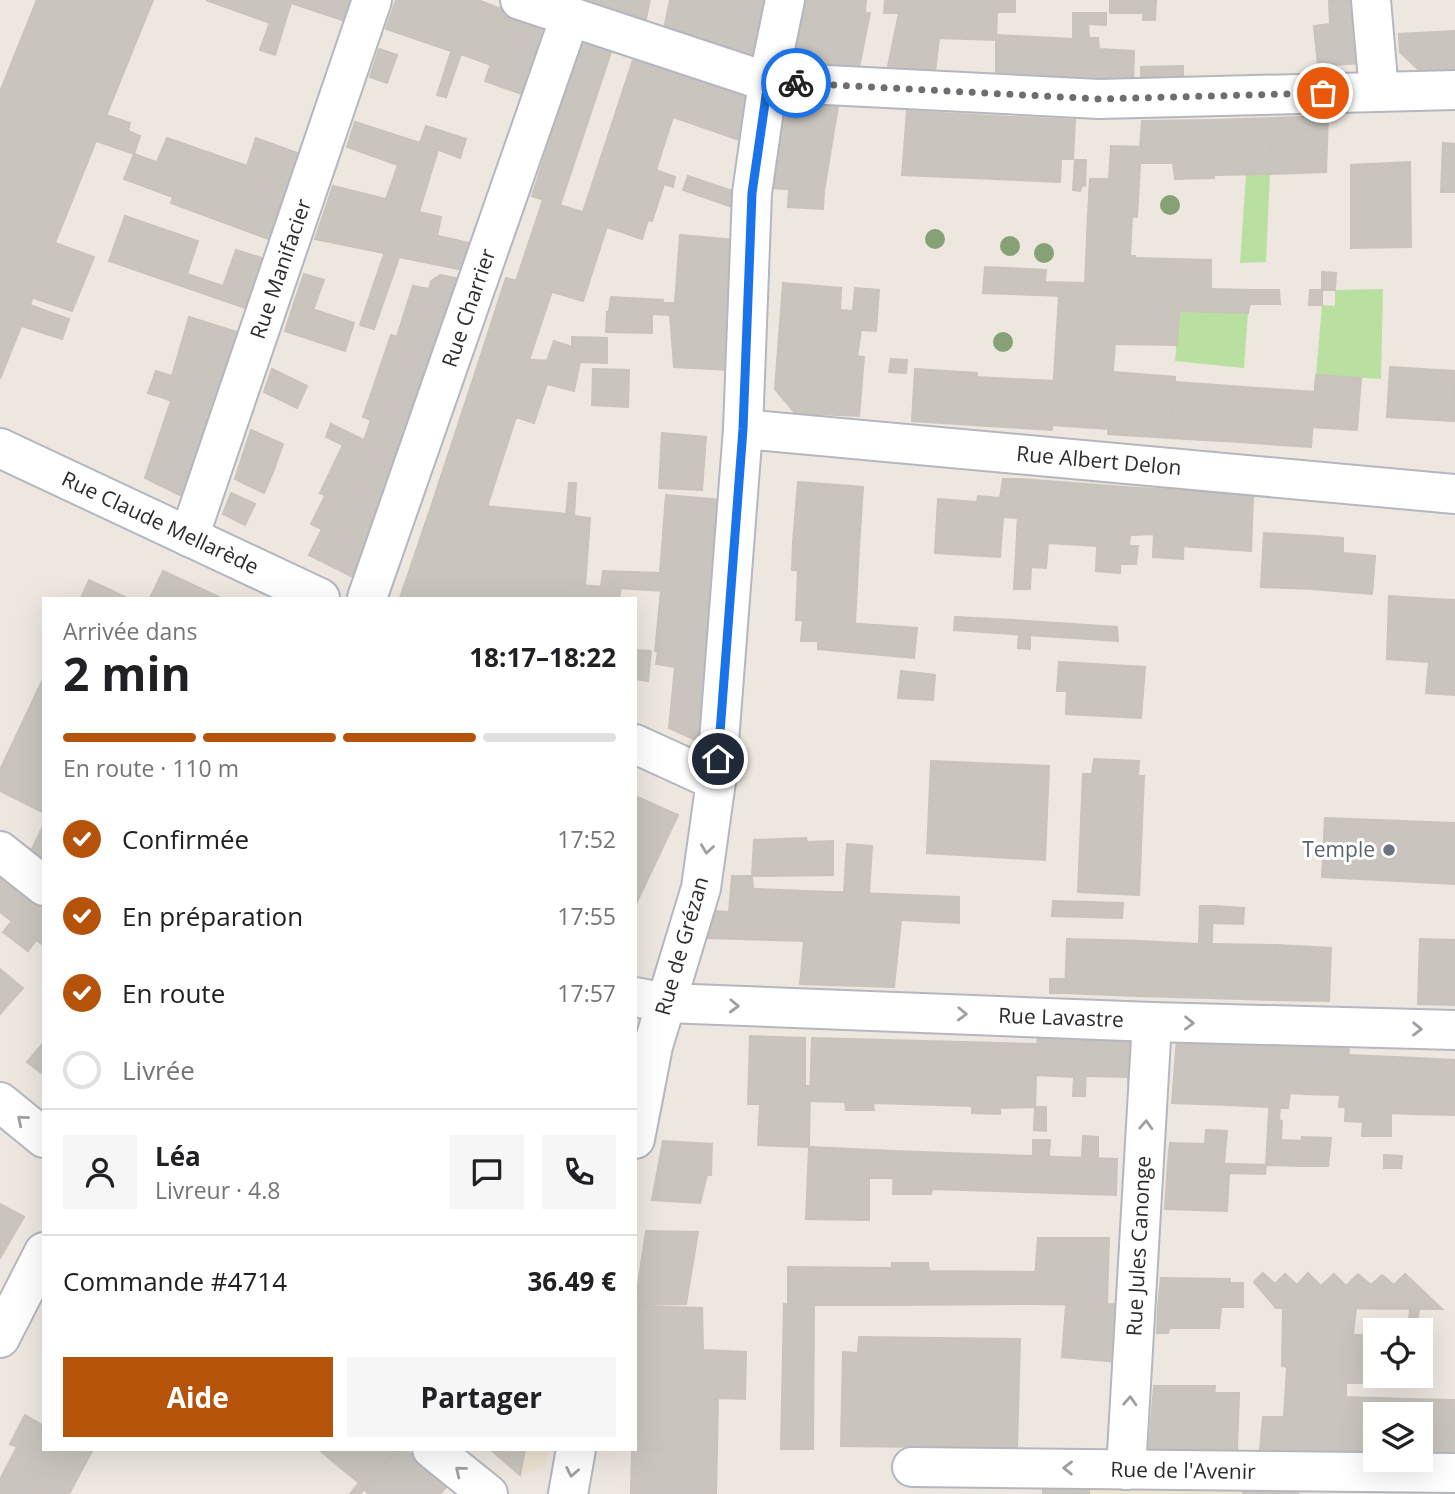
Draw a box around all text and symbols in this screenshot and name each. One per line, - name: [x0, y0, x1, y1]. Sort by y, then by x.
- courier: [761, 48, 831, 118]
- pin: [1293, 63, 1353, 123]
- icon: bike: [777, 64, 815, 102]
- icon: bag: [1304, 74, 1342, 112]
- street label: Rue Manifacier: [243, 195, 317, 342]
- street label: Rue Charrier: [435, 244, 502, 371]
- street label: Rue Albert Delon: [1015, 439, 1183, 481]
- street label: Rue Claude Mellarède: [57, 464, 263, 580]
- text: Arrivée dans: [63, 615, 197, 647]
- text: 18:17–18:22: [469, 639, 616, 675]
- text: 2 min: [63, 642, 191, 704]
- pin: [688, 729, 748, 789]
- icon: home: [699, 740, 737, 778]
- text: En route · 110 m: [63, 752, 239, 784]
- icon: check: [63, 820, 101, 858]
- text: Confirmée: [122, 821, 249, 857]
- text: 17:52: [557, 823, 616, 855]
- place label: Temple: [1302, 835, 1375, 863]
- marker: Temple: [1381, 842, 1397, 858]
- one-way arrow: [700, 843, 715, 854]
- street label: Rue de Grézan: [648, 873, 714, 1018]
- icon: check: [63, 897, 101, 935]
- text: En préparation: [122, 898, 303, 934]
- text: 17:55: [557, 900, 616, 932]
- icon: check: [63, 974, 101, 1012]
- text: En route: [122, 975, 225, 1011]
- text: 17:57: [557, 977, 616, 1009]
- one-way arrow: [729, 998, 740, 1013]
- street label: Rue Lavastre: [998, 1001, 1124, 1033]
- one-way arrow: [957, 1007, 968, 1022]
- one-way arrow: [1184, 1015, 1195, 1031]
- one-way arrow: [1411, 1021, 1422, 1036]
- text: Livrée: [122, 1052, 195, 1088]
- one-way arrow: [17, 1116, 30, 1128]
- one-way arrow: [1138, 1120, 1153, 1131]
- button: person: [63, 1135, 137, 1209]
- button: chat: [450, 1135, 524, 1209]
- button: phone: [542, 1135, 616, 1209]
- text: Léa: [155, 1138, 201, 1174]
- street label: Rue Jules Canonge: [1119, 1155, 1157, 1337]
- text: Livreur · 4.8: [155, 1174, 280, 1206]
- text: Commande #4714: [63, 1263, 287, 1299]
- text: 36.49 €: [528, 1263, 616, 1299]
- map controls: [1363, 1318, 1433, 1472]
- button: locate: [1363, 1318, 1433, 1388]
- button: Aide: [63, 1357, 333, 1437]
- button: Partager: [347, 1357, 616, 1437]
- one-way arrow: [1122, 1396, 1137, 1407]
- button: layers: [1363, 1402, 1433, 1472]
- street label: Rue de l'Avenir: [1110, 1455, 1256, 1485]
- one-way arrow: [1063, 1461, 1074, 1476]
- one-way arrow: [565, 1466, 580, 1477]
- one-way arrow: [455, 1467, 467, 1480]

